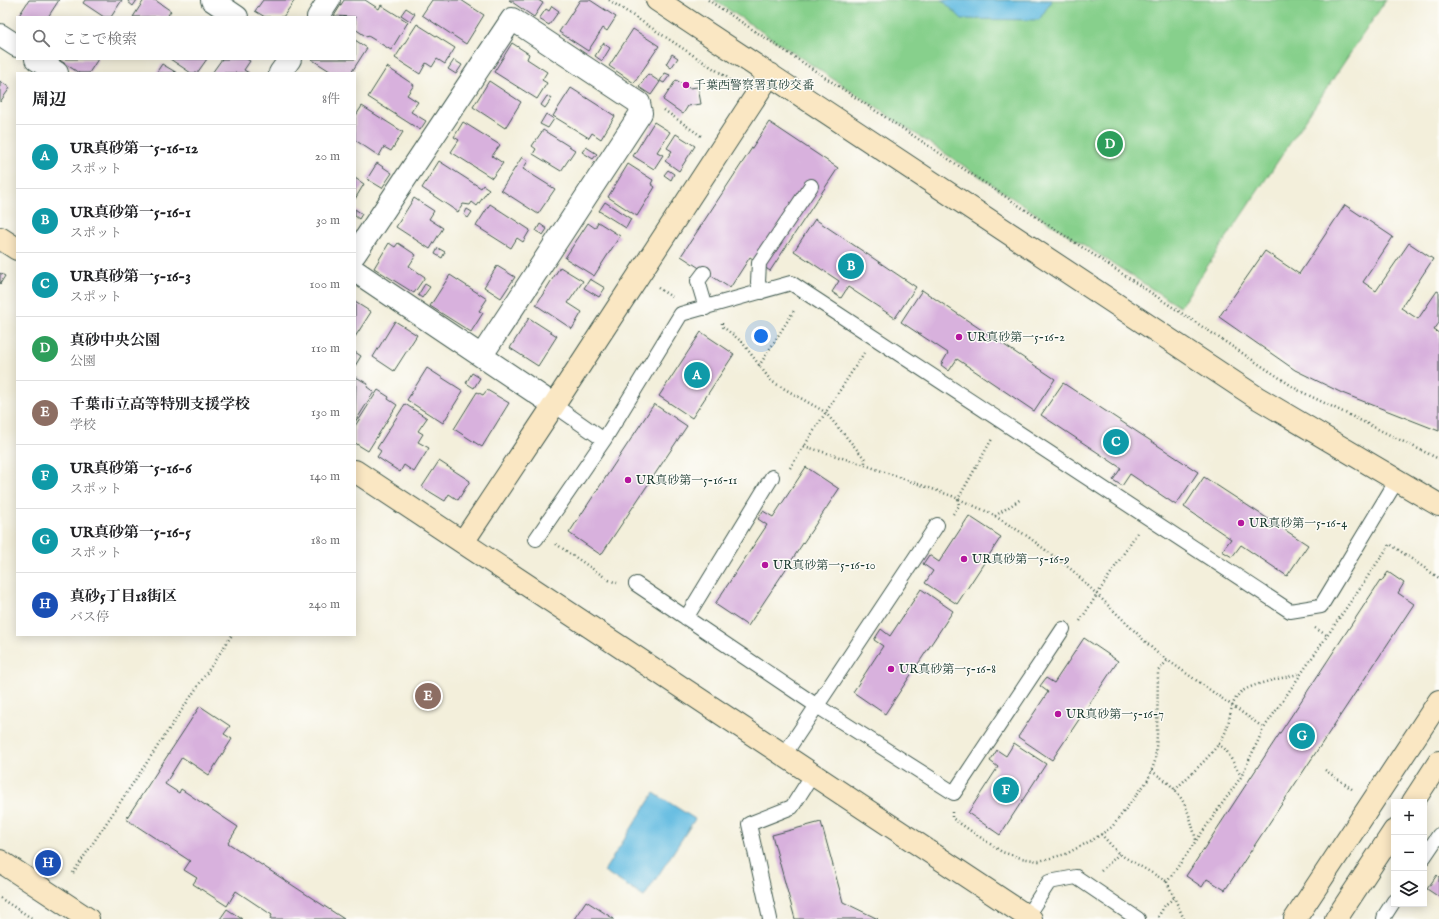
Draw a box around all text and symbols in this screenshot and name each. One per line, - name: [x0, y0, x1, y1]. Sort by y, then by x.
- search box: [16, 16, 356, 60]
- icon: search: [30, 27, 52, 49]
- text: ここで検索: [62, 30, 137, 49]
- place label: 千葉西警察署真砂交番: [694, 78, 814, 93]
- marker: 千葉西警察署真砂交番: [681, 80, 691, 90]
- text: 周辺: [32, 90, 66, 111]
- text: 8件: [322, 91, 340, 108]
- pin: D: [1097, 129, 1123, 159]
- text: UR真砂第一5-16-12: [70, 139, 198, 158]
- text: A: [41, 148, 49, 165]
- text: 20 m: [315, 148, 340, 165]
- text: スポット: [70, 161, 122, 178]
- text: UR真砂第一5-16-1: [70, 203, 191, 222]
- text: B: [41, 212, 49, 229]
- text: 30 m: [316, 212, 340, 229]
- text: スポット: [70, 225, 122, 242]
- pin: B: [838, 251, 864, 281]
- text: UR真砂第一5-16-3: [70, 267, 191, 286]
- text: C: [40, 276, 50, 293]
- text: 100 m: [310, 276, 340, 293]
- text: スポット: [70, 289, 122, 306]
- your location: [751, 326, 771, 346]
- place label: UR真砂第一5-16-2: [967, 330, 1065, 345]
- text: 真砂中央公園: [70, 331, 160, 350]
- marker: UR真砂第一5-16-2: [954, 332, 964, 342]
- text: D: [40, 340, 50, 357]
- text: 110 m: [311, 340, 340, 357]
- text: 公園: [70, 353, 96, 370]
- pin: A: [684, 360, 710, 390]
- text: 千葉市立高等特別支援学校: [70, 395, 250, 414]
- text: E: [40, 404, 50, 421]
- text: 130 m: [311, 404, 340, 421]
- text: 学校: [70, 417, 96, 434]
- pin: C: [1103, 427, 1129, 457]
- text: UR真砂第一5-16-6: [70, 459, 192, 478]
- text: F: [41, 468, 49, 485]
- text: 140 m: [310, 468, 340, 485]
- place label: UR真砂第一5-16-11: [636, 473, 737, 488]
- marker: UR真砂第一5-16-11: [623, 475, 633, 485]
- text: スポット: [70, 481, 122, 498]
- place label: UR真砂第一5-16-4: [1249, 516, 1347, 531]
- marker: UR真砂第一5-16-4: [1236, 518, 1246, 528]
- text: UR真砂第一5-16-5: [70, 523, 191, 542]
- text: G: [40, 532, 50, 549]
- text: 180 m: [311, 532, 340, 549]
- text: スポット: [70, 545, 122, 562]
- place label: UR真砂第一5-16-9: [972, 552, 1070, 567]
- marker: UR真砂第一5-16-9: [959, 554, 969, 564]
- place label: UR真砂第一5-16-10: [773, 558, 876, 573]
- marker: UR真砂第一5-16-10: [760, 560, 770, 570]
- text: 真砂5丁目18街区: [70, 587, 177, 606]
- text: H: [39, 596, 51, 613]
- text: 240 m: [308, 596, 340, 613]
- text: バス停: [70, 609, 109, 626]
- place label: UR真砂第一5-16-8: [899, 662, 996, 677]
- marker: UR真砂第一5-16-8: [886, 664, 896, 674]
- pin: E: [415, 681, 441, 711]
- place label: UR真砂第一5-16-7: [1066, 707, 1164, 722]
- marker: UR真砂第一5-16-7: [1053, 709, 1063, 719]
- pin: G: [1289, 721, 1315, 751]
- pin: F: [993, 775, 1019, 805]
- map controls: [1391, 799, 1427, 907]
- button: +: [1391, 799, 1427, 835]
- button: −: [1391, 835, 1427, 871]
- pin: H: [35, 848, 61, 878]
- button: layers: [1391, 871, 1427, 907]

